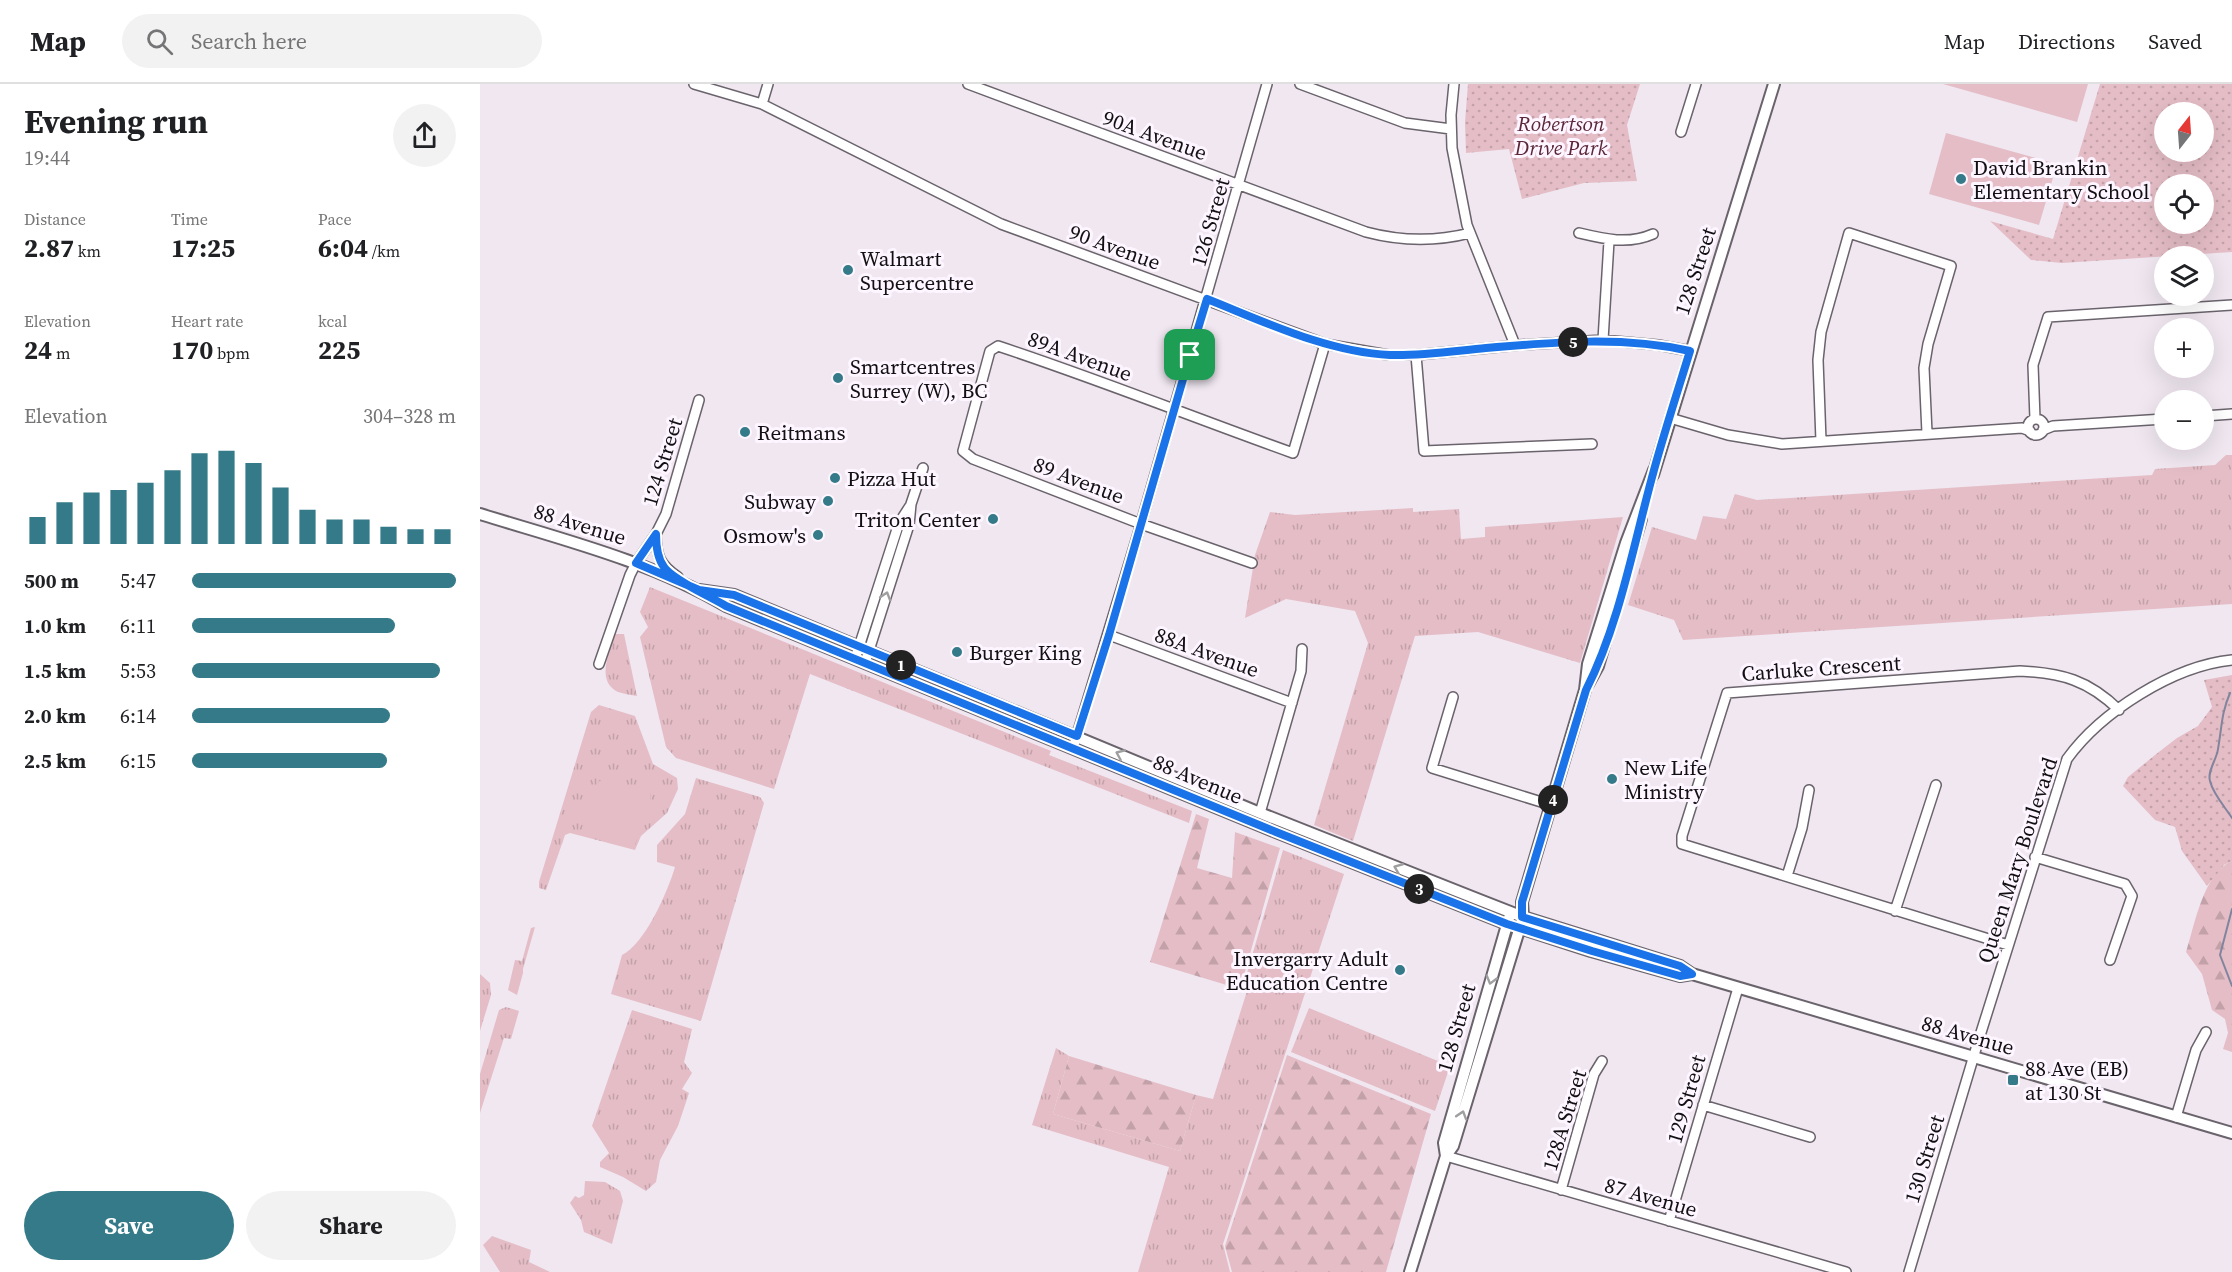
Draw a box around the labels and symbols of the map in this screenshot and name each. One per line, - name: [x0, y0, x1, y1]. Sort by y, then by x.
- north arrow: [2154, 102, 2214, 162]
- street label: 90A Avenue: [1099, 103, 1211, 167]
- park label: Robertson Drive Park: [1513, 109, 1608, 162]
- place label: David Brankin Elementary School: [1973, 153, 2150, 206]
- marker: David Brankin Elementary School: [1954, 172, 1968, 186]
- street label: 126 Street: [1184, 174, 1236, 270]
- street label: 90 Avenue: [1065, 217, 1165, 277]
- street label: 128 Street: [1667, 223, 1723, 319]
- place label: Walmart Supercentre: [860, 244, 974, 297]
- marker: Walmart Supercentre: [841, 263, 855, 277]
- street label: 89A Avenue: [1024, 324, 1136, 388]
- pin: 5: [1558, 327, 1588, 357]
- pin: [1164, 329, 1215, 380]
- place label: Smartcentres Surrey (W), BC: [850, 352, 988, 405]
- marker: Smartcentres Surrey (W), BC: [831, 371, 845, 385]
- street label: 124 Street: [635, 414, 689, 510]
- place label: Reitmans: [757, 418, 846, 447]
- marker: Reitmans: [738, 425, 752, 439]
- street label: 89 Avenue: [1030, 449, 1128, 511]
- place label: Pizza Hut: [847, 464, 936, 493]
- marker: Pizza Hut: [828, 471, 842, 485]
- place label: Subway: [744, 487, 816, 516]
- marker: Subway: [821, 494, 835, 508]
- street label: 88 Avenue: [530, 496, 630, 552]
- place label: Triton Center: [855, 505, 981, 534]
- marker: Triton Center: [986, 512, 1000, 526]
- place label: Osmow's: [723, 521, 806, 550]
- marker: Osmow's: [811, 528, 825, 542]
- one-way arrow: [879, 591, 891, 602]
- street label: 88A Avenue: [1151, 620, 1263, 684]
- place label: Burger King: [969, 638, 1082, 667]
- marker: Burger King: [950, 645, 964, 659]
- street label: Carluke Crescent: [1740, 648, 1902, 688]
- pin: 1: [886, 650, 916, 680]
- street label: 88 Avenue: [1149, 747, 1247, 811]
- one-way arrow: [1115, 749, 1126, 761]
- place label: New Life Ministry: [1624, 753, 1707, 806]
- street label: Queen Mary Boulevard: [1970, 753, 2064, 967]
- marker: New Life Ministry: [1605, 772, 1619, 786]
- pin: 4: [1538, 785, 1568, 815]
- one-way arrow: [1393, 863, 1404, 875]
- pin: 3: [1404, 874, 1434, 904]
- place label: Invergarry Adult Education Centre: [1226, 944, 1388, 997]
- marker: Invergarry Adult Education Centre: [1393, 963, 1407, 977]
- one-way arrow: [1486, 974, 1498, 985]
- street label: 128 Street: [1430, 980, 1482, 1076]
- street label: 88 Avenue: [1918, 1008, 2018, 1062]
- street label: 129 Street: [1660, 1051, 1712, 1147]
- place label: 88 Ave (EB) at 130 St: [2025, 1054, 2129, 1107]
- street label: 128A Street: [1535, 1066, 1593, 1174]
- marker: 88 Ave (EB) at 130 St: [2006, 1073, 2020, 1087]
- one-way arrow: [1455, 1110, 1467, 1121]
- street label: 130 Street: [1897, 1111, 1951, 1207]
- street label: 87 Avenue: [1601, 1170, 1701, 1224]

